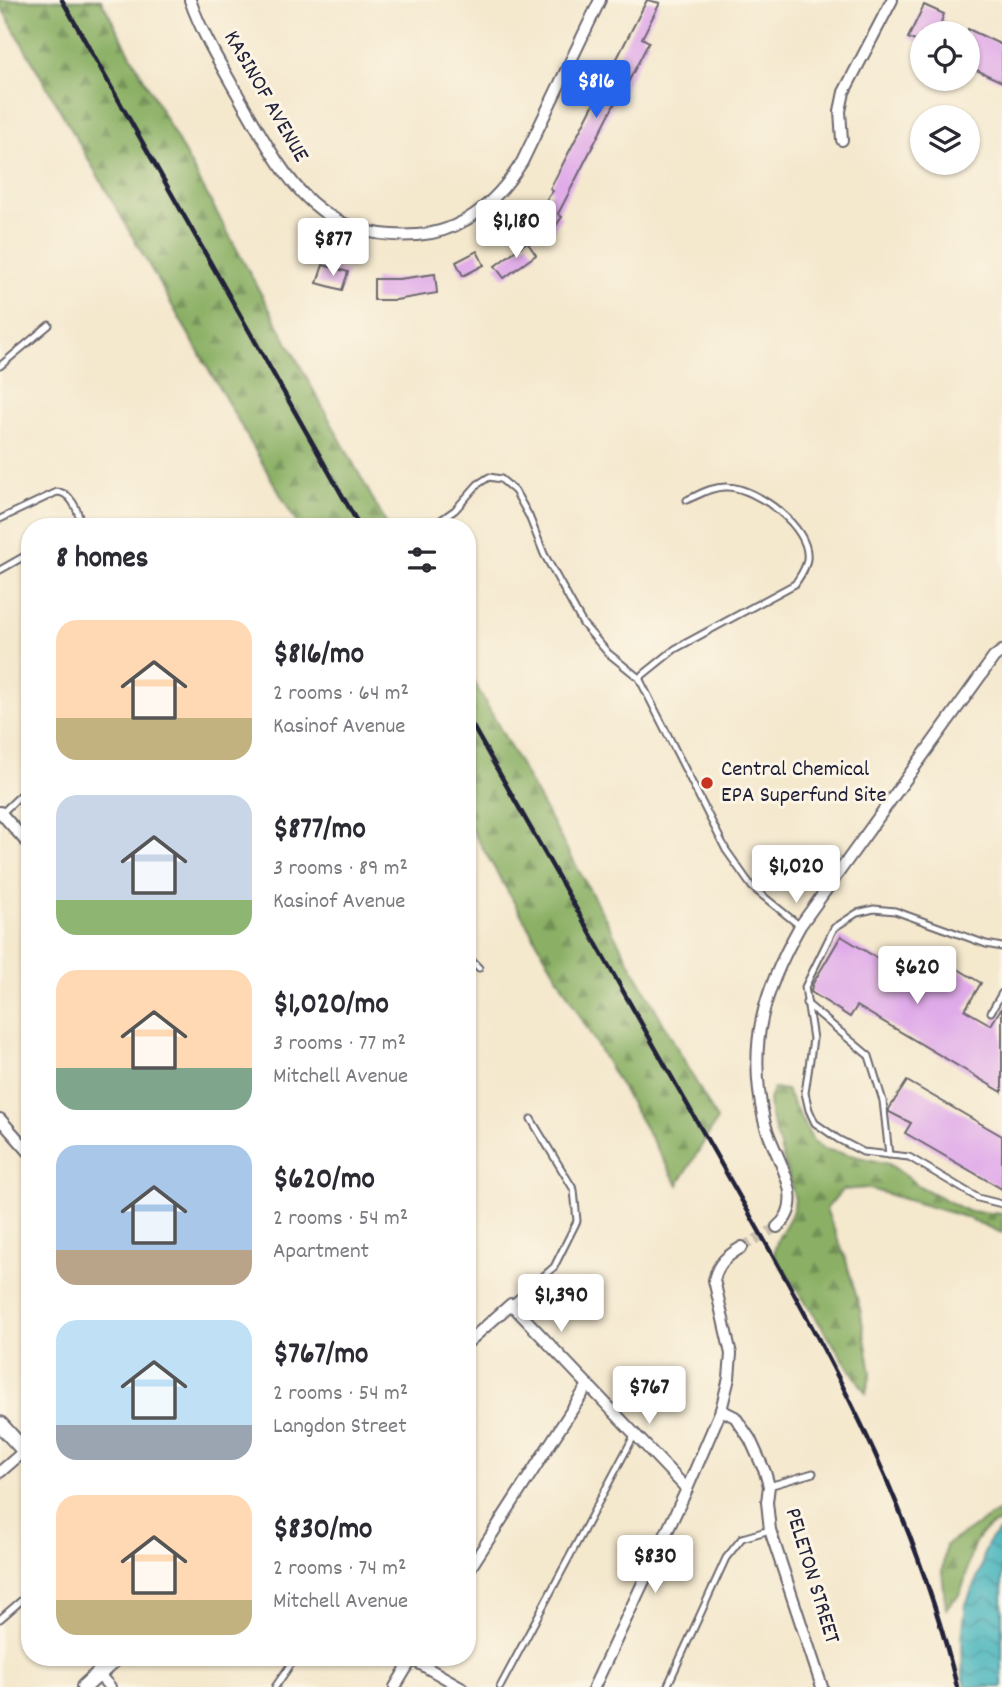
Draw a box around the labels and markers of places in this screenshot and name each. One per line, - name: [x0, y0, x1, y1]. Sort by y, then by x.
- pin: $816: [555, 60, 637, 120]
- pin: $1,180: [459, 201, 573, 260]
- pin: $877: [292, 218, 374, 278]
- place label: Central Chemical EPA Superfund Site: [721, 754, 887, 813]
- marker: Central Chemical EPA Superfund Site: [699, 775, 715, 791]
- pin: $1,020: [739, 846, 853, 905]
- pin: $620: [876, 946, 958, 1006]
- pin: $1,390: [504, 1274, 618, 1334]
- pin: $767: [608, 1366, 690, 1426]
- pin: $830: [614, 1536, 696, 1595]

